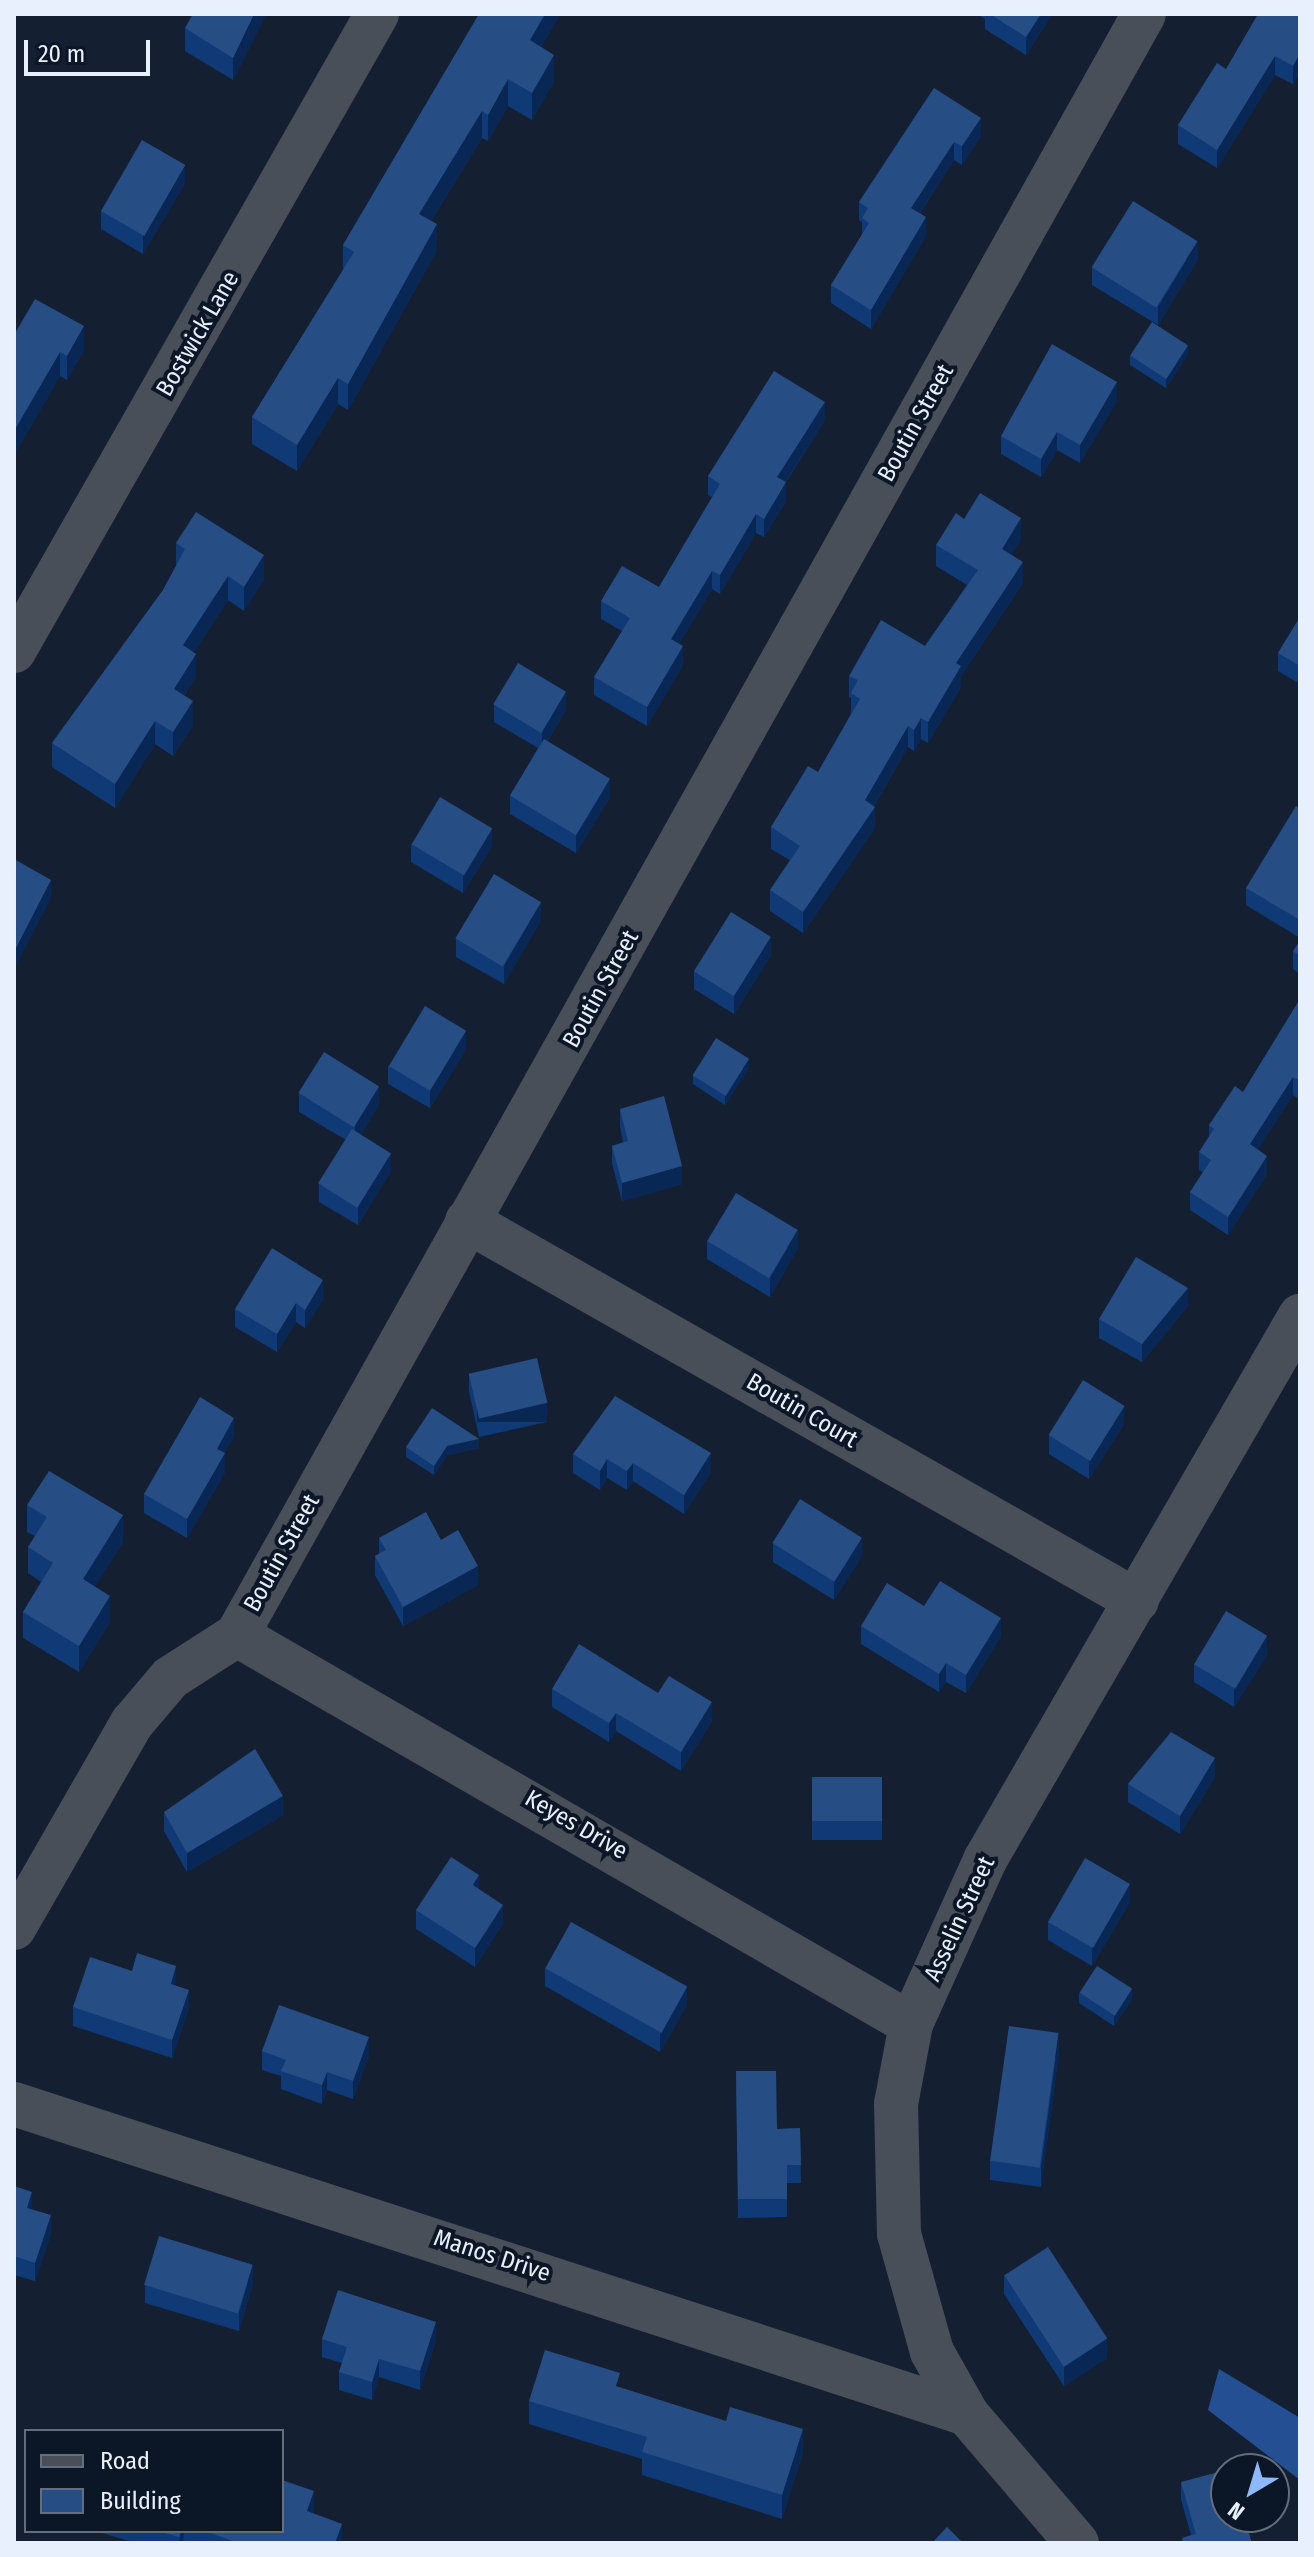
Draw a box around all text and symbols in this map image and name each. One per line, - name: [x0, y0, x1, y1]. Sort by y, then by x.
- scale bar: [28, 24, 154, 74]
- text: 20 m: [38, 40, 85, 68]
- street label: Bostwick Lane: [151, 266, 245, 402]
- street label: Boutin Street: [872, 359, 960, 487]
- street label: Boutin Street: [557, 925, 645, 1053]
- street label: Boutin Court: [741, 1368, 863, 1454]
- street label: Boutin Street: [238, 1489, 326, 1617]
- street label: Keyes Drive: [520, 1784, 632, 1866]
- street label: Asselin Street: [919, 1852, 1001, 1986]
- street label: Manos Drive: [430, 2224, 554, 2288]
- legend: [24, 2429, 284, 2533]
- text: Road: [100, 2447, 150, 2475]
- north arrow: [1210, 2453, 1290, 2533]
- text: Building: [100, 2487, 181, 2515]
- text: N: [1223, 2496, 1250, 2525]

